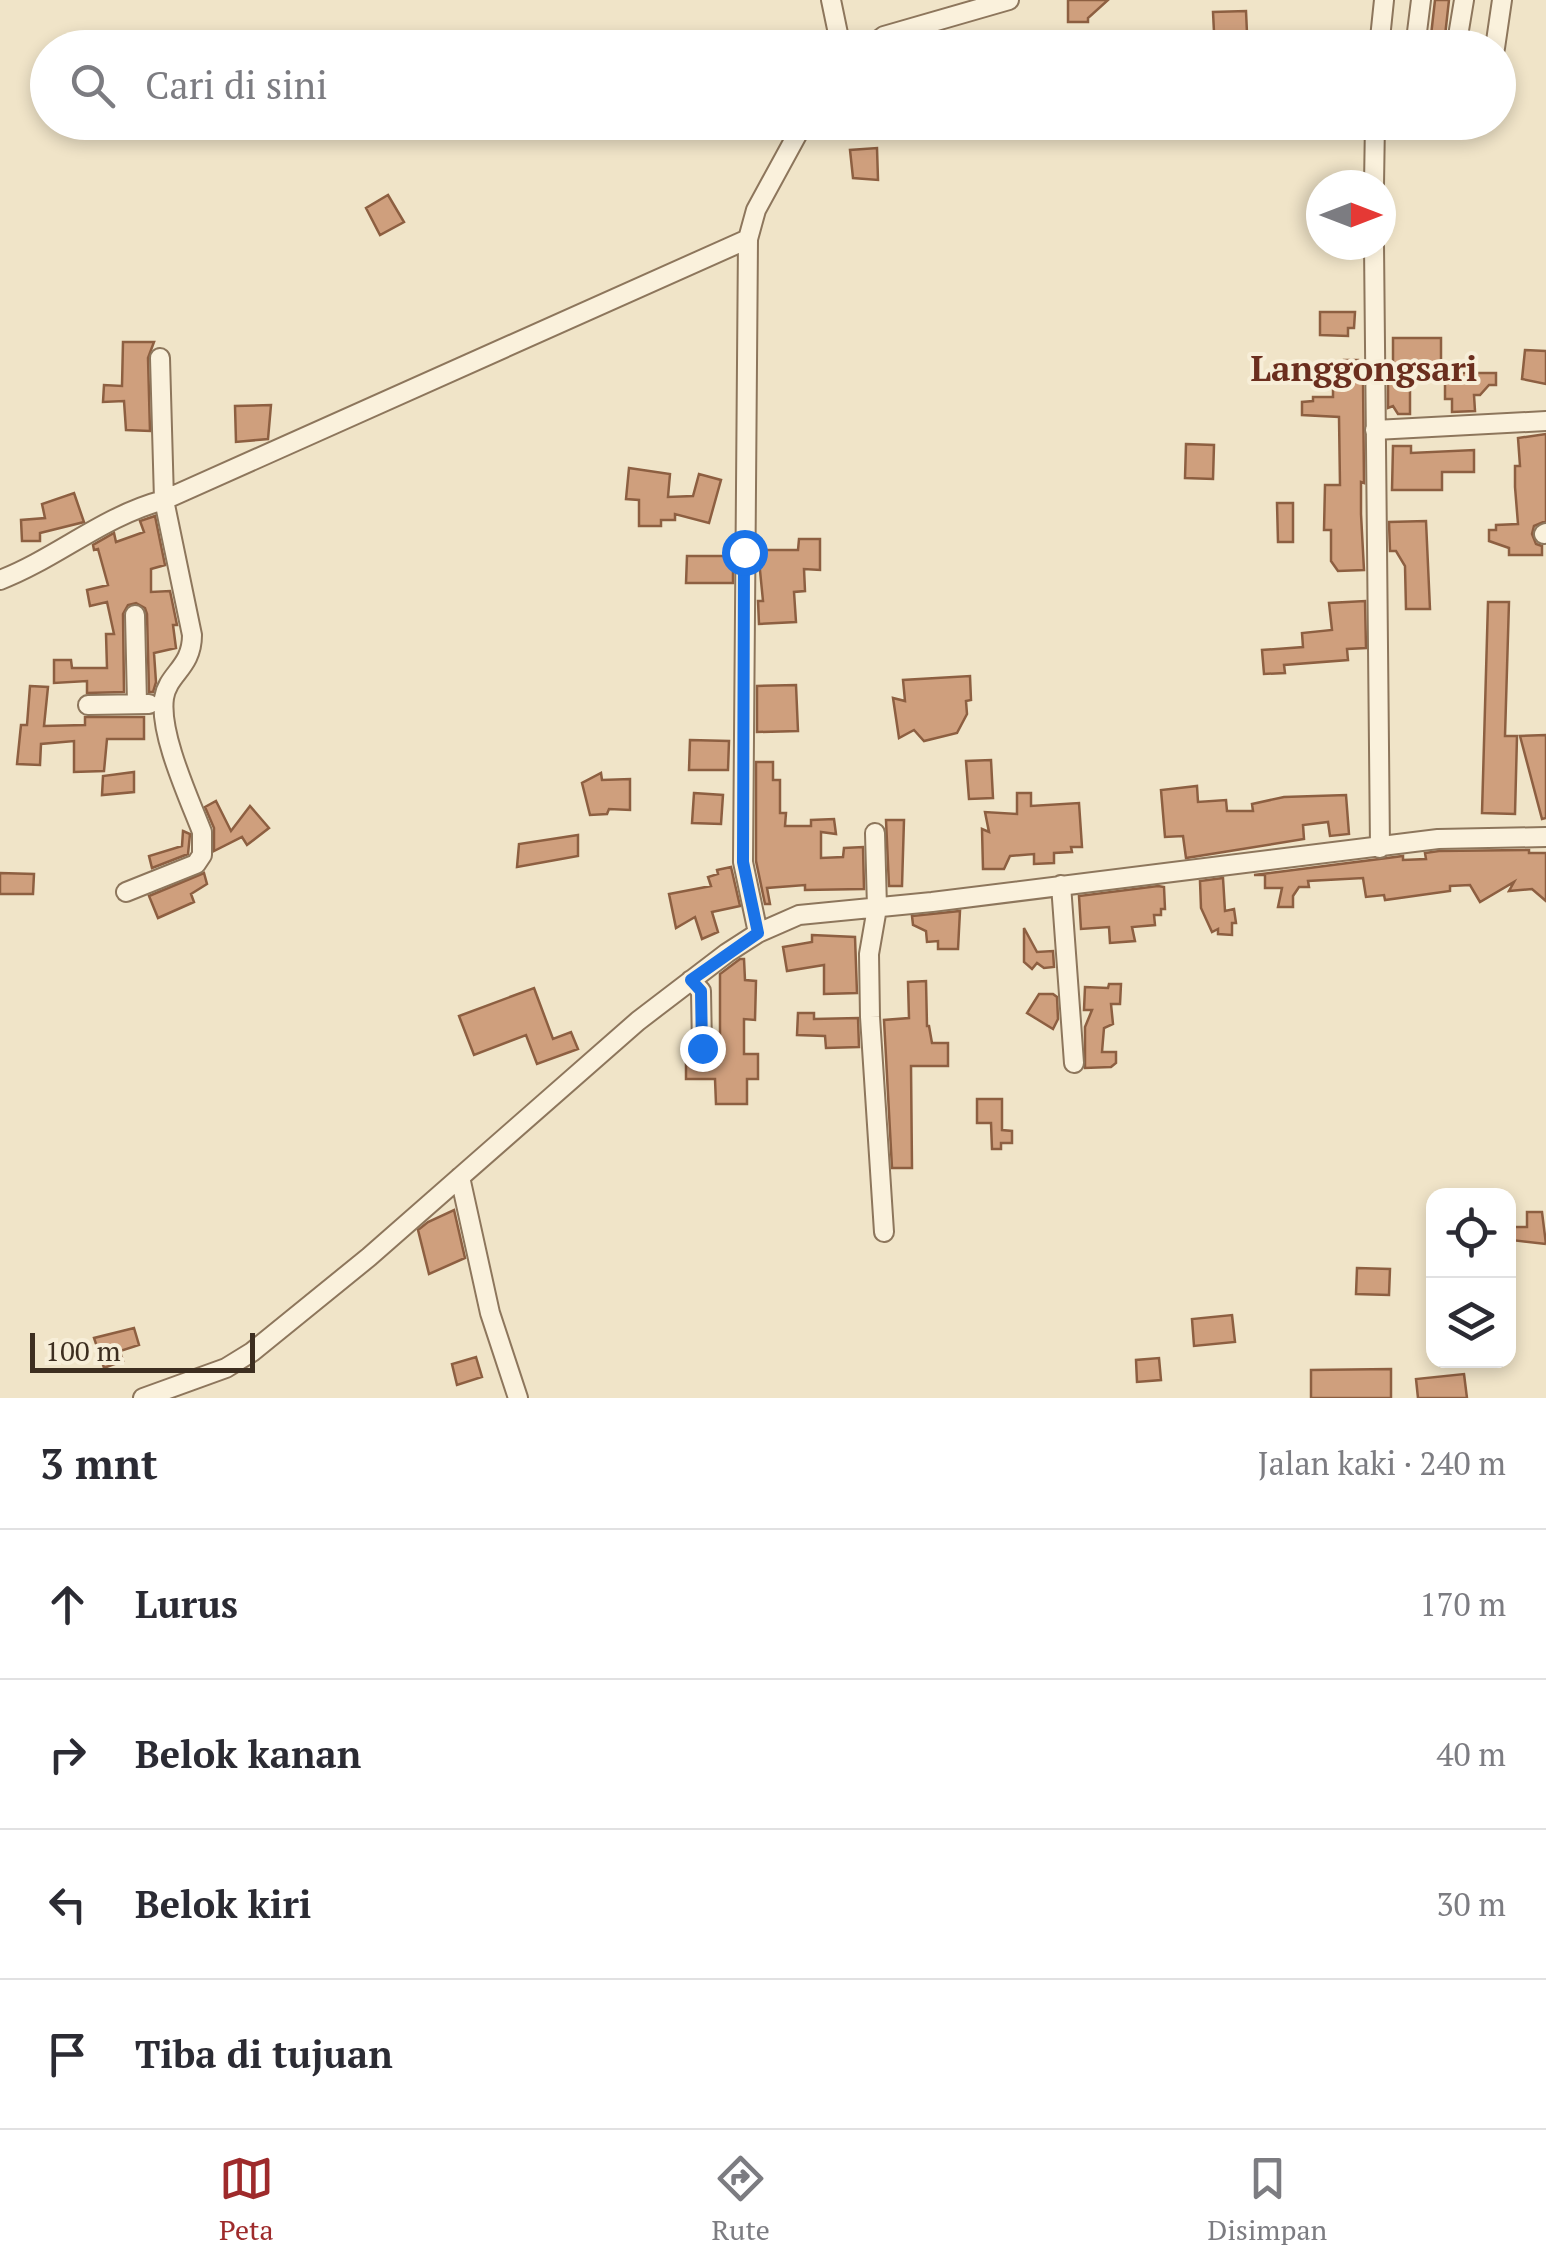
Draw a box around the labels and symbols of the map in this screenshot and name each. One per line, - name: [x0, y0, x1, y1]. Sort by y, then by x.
- north arrow: [1306, 170, 1396, 260]
- district label: Langgongsari: [1250, 345, 1478, 391]
- route start: [722, 530, 768, 576]
- route end: [680, 1026, 726, 1072]
- scale bar: [30, 1328, 255, 1372]

